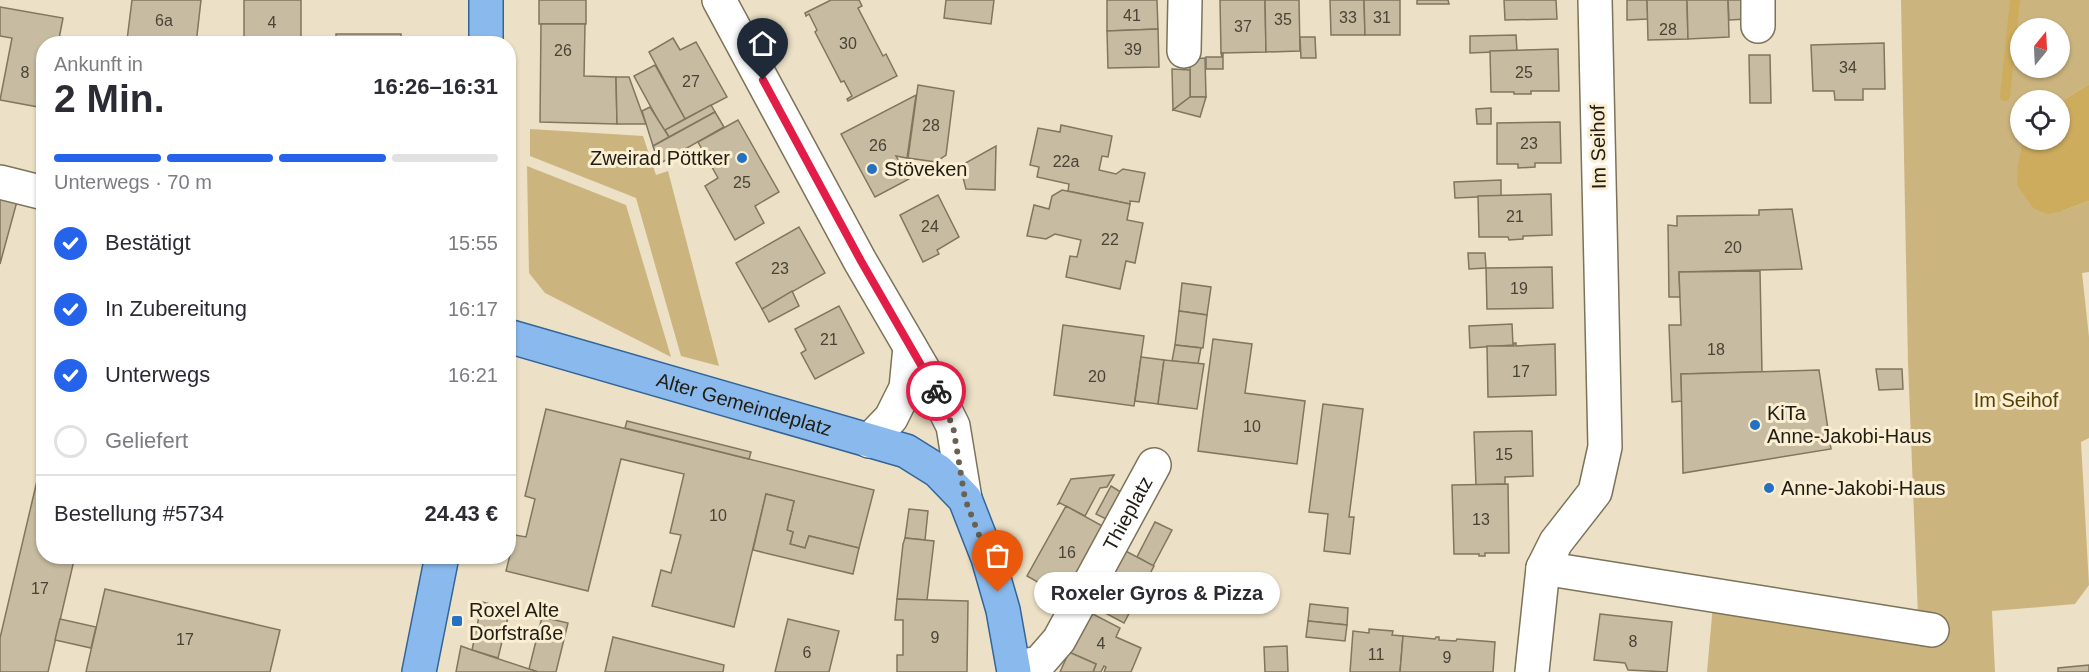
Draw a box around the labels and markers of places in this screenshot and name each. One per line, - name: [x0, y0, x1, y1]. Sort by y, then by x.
- pin: [737, 18, 788, 80]
- place label: Zweirad Pöttker: [590, 147, 730, 169]
- marker: Zweirad Pöttker: [735, 151, 749, 165]
- place label: Stöveken: [884, 158, 967, 180]
- marker: Stöveken: [865, 162, 879, 176]
- place label: KiTa Anne-Jakobi-Haus: [1767, 402, 1932, 447]
- marker: KiTa Anne-Jakobi-Haus: [1748, 418, 1762, 432]
- place label: Anne-Jakobi-Haus: [1781, 477, 1946, 499]
- marker: Anne-Jakobi-Haus: [1762, 481, 1776, 495]
- pin: [972, 530, 1023, 592]
- callout: Roxeler Gyros & Pizza: [1034, 571, 1280, 613]
- place label: Roxel Alte Dorfstraße: [469, 599, 563, 644]
- marker: Roxel Alte Dorfstraße: [450, 614, 464, 628]

